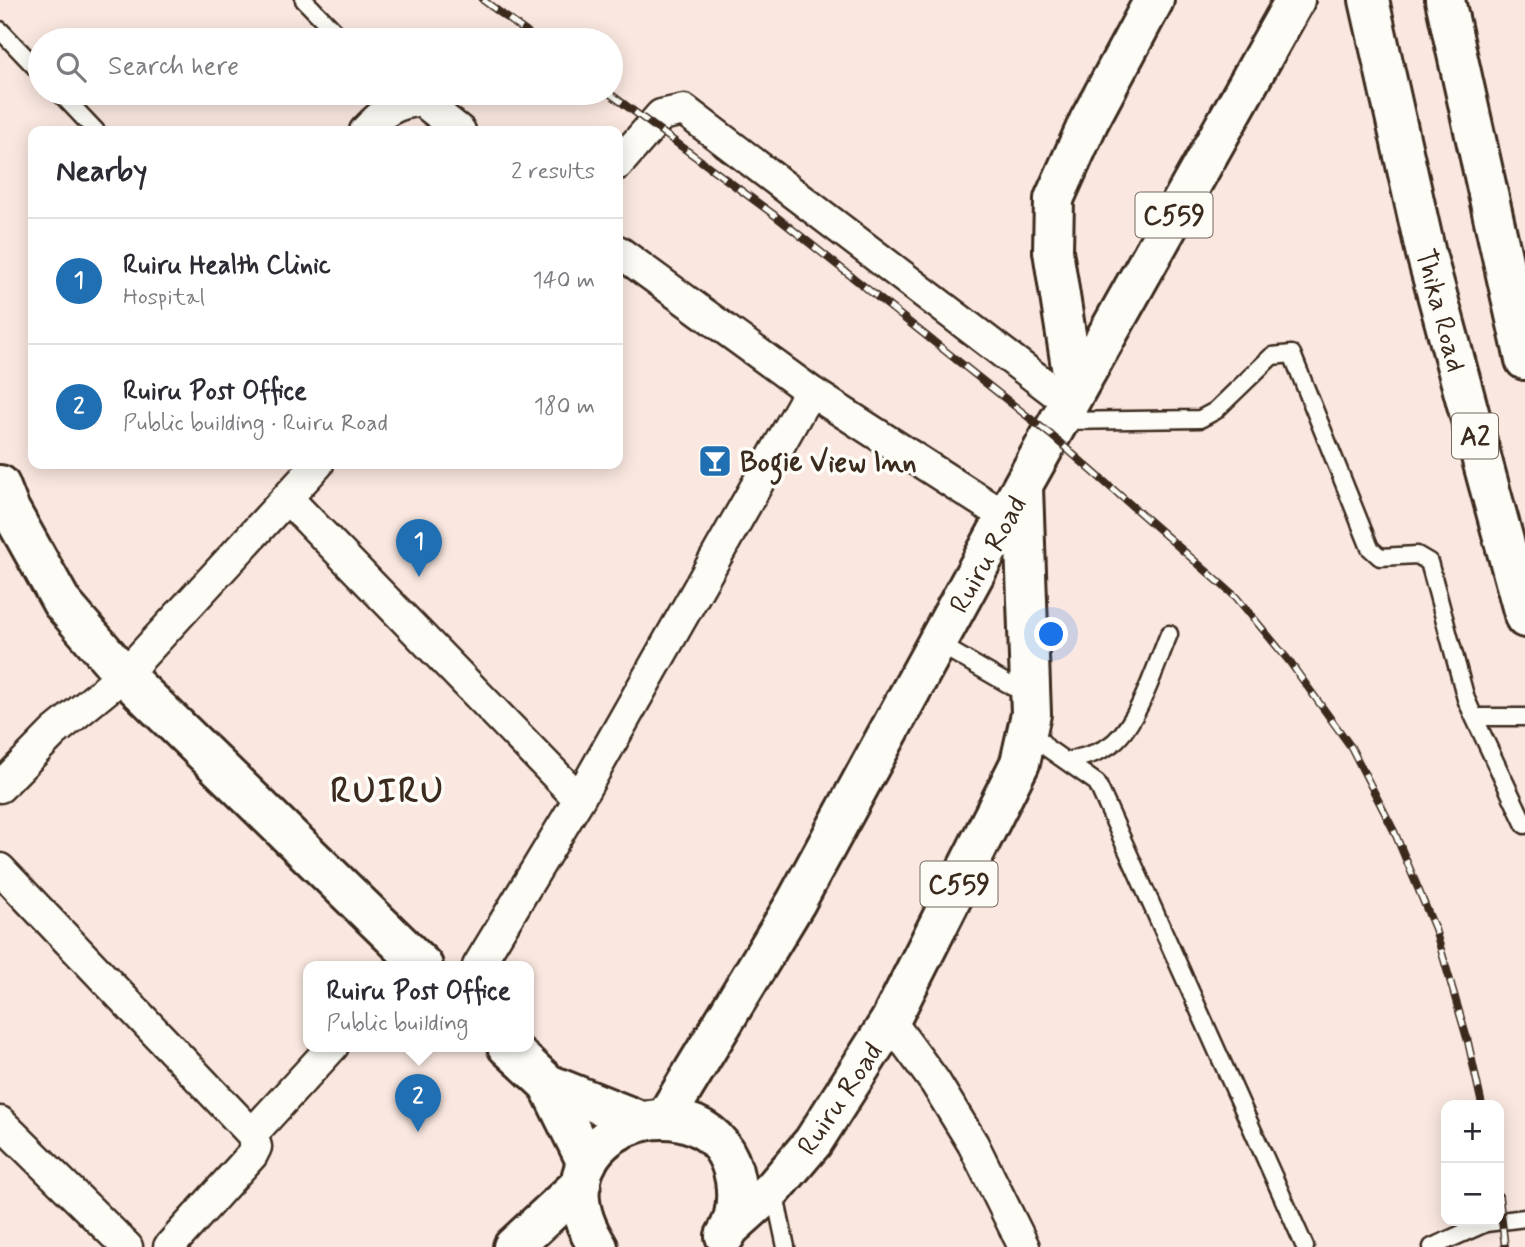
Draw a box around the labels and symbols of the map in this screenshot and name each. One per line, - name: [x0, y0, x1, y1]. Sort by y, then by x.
- road number: C559: [1136, 192, 1212, 238]
- street label: Thika Road: [1405, 245, 1474, 376]
- road number: A2: [1452, 414, 1498, 458]
- bar icon: Bogie View Inn: [696, 442, 734, 480]
- place label: Bogie View Inn: [740, 445, 917, 485]
- street label: Ruiru Road: [942, 490, 1037, 620]
- pin: 1: [396, 519, 442, 577]
- your location: [1034, 617, 1068, 651]
- district label: RUIRU: [331, 769, 445, 815]
- road number: C559: [920, 862, 998, 906]
- street label: Ruiru Road: [790, 1036, 892, 1163]
- pin: 2: [395, 1074, 441, 1132]

